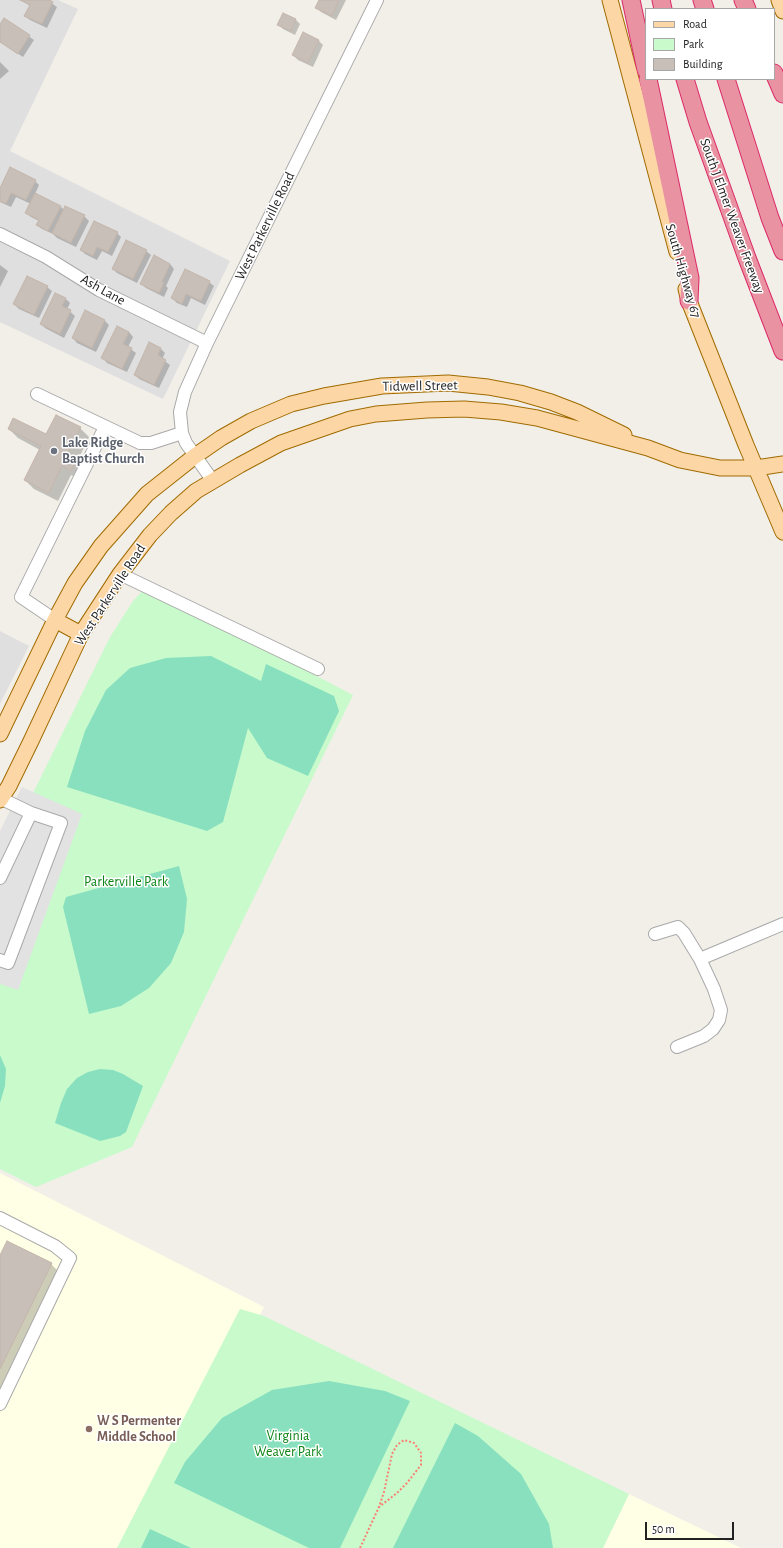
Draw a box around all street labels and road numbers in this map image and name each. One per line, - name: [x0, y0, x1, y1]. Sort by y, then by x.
- street label: South J Elmer Weaver Freeway: [696, 136, 768, 296]
- street label: West Parkerville Road: [232, 169, 298, 283]
- street label: South Highway 67: [662, 222, 704, 320]
- street label: Ash Lane: [78, 271, 128, 309]
- street label: Tidwell Street: [382, 377, 458, 395]
- street label: West Parkerville Road: [71, 541, 149, 649]

